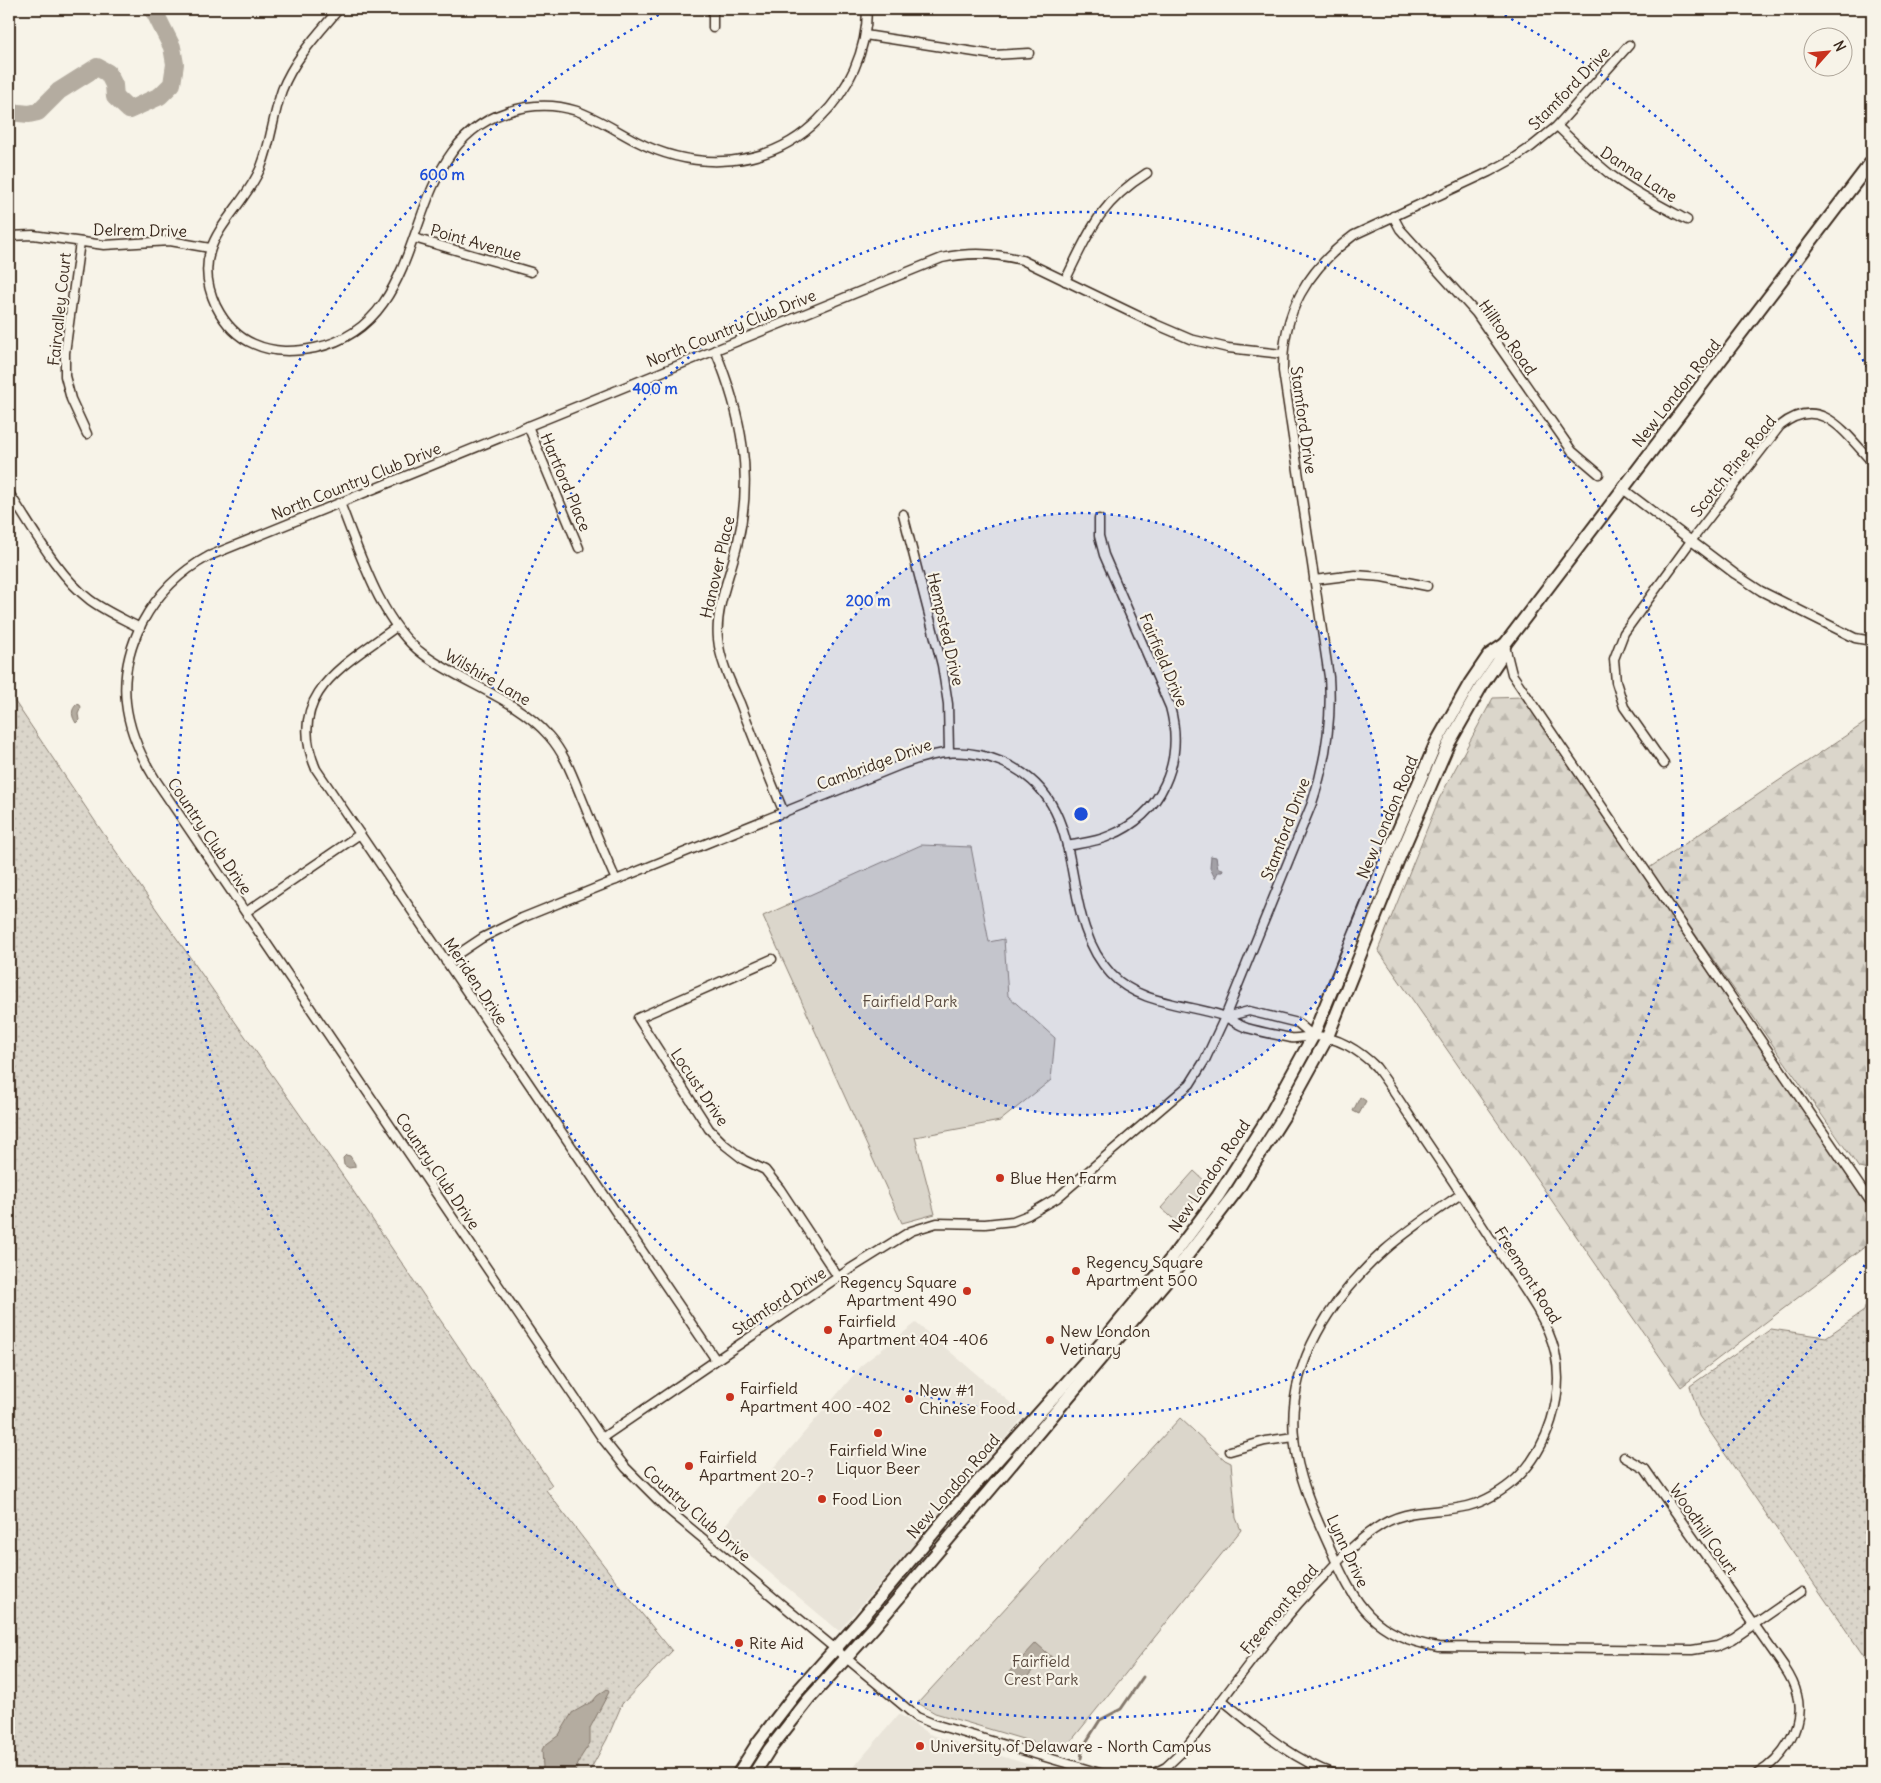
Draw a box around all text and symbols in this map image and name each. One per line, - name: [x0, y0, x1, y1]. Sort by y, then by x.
- north arrow: [1804, 28, 1854, 78]
- text: N: [1829, 38, 1850, 54]
- street label: Stamford Drive: [1524, 42, 1614, 134]
- street label: Danna Lane: [1597, 142, 1681, 206]
- text: 600 m: [419, 165, 465, 184]
- street label: Delrem Drive: [93, 219, 187, 241]
- street label: Point Avenue: [428, 219, 524, 265]
- street label: Fairvalley Court: [43, 251, 75, 367]
- street label: North Country Club Drive: [643, 285, 819, 371]
- street label: Hilltop Road: [1475, 296, 1541, 378]
- street label: New London Road: [1628, 335, 1724, 451]
- street label: Stamford Drive: [1287, 365, 1321, 475]
- text: 400 m: [632, 379, 678, 398]
- street label: Scotch Pine Road: [1686, 411, 1780, 521]
- street label: Hartford Place: [536, 430, 596, 534]
- street label: North Country Club Drive: [268, 438, 444, 524]
- street label: Hanover Place: [696, 514, 738, 620]
- street label: Hempsted Drive: [923, 571, 969, 687]
- text: 200 m: [846, 591, 890, 610]
- street label: Fairfield Drive: [1135, 610, 1193, 710]
- street label: Wilshire Lane: [441, 644, 535, 710]
- street label: Cambridge Drive: [814, 734, 934, 794]
- street label: New London Road: [1352, 752, 1422, 882]
- street label: Country Club Drive: [164, 774, 256, 898]
- street label: Stamford Drive: [1256, 775, 1314, 883]
- centre of rings: [1072, 805, 1090, 823]
- street label: Meriden Drive: [440, 934, 512, 1028]
- park label: Fairfield Park: [863, 991, 957, 1011]
- street label: Locust Drive: [667, 1044, 733, 1130]
- street label: Country Club Drive: [392, 1109, 484, 1233]
- street label: New London Road: [1164, 1116, 1254, 1236]
- place label: Blue Hen Farm: [1010, 1168, 1117, 1188]
- marker: Blue Hen Farm: [994, 1172, 1006, 1184]
- street label: Freemont Road: [1490, 1223, 1566, 1327]
- place label: Regency Square Apartment 500: [1086, 1252, 1203, 1290]
- street label: Stamford Drive: [728, 1262, 830, 1340]
- marker: Regency Square Apartment 500: [1070, 1265, 1082, 1277]
- place label: Regency Square Apartment 490: [840, 1272, 957, 1310]
- marker: Regency Square Apartment 490: [961, 1285, 973, 1297]
- place label: Fairfield Apartment 404 -406: [838, 1311, 988, 1349]
- place label: New London Vetinary: [1060, 1321, 1150, 1359]
- marker: Fairfield Apartment 404 -406: [822, 1324, 834, 1336]
- marker: New London Vetinary: [1044, 1334, 1056, 1346]
- place label: Fairfield Apartment 400 -402: [740, 1378, 891, 1416]
- place label: New #1 Chinese Food: [919, 1380, 1016, 1418]
- marker: Fairfield Apartment 400 -402: [724, 1391, 736, 1403]
- marker: New #1 Chinese Food: [903, 1393, 915, 1405]
- marker: Fairfield Wine Liquor Beer: [872, 1427, 884, 1439]
- street label: New London Road: [902, 1430, 1004, 1542]
- place label: Fairfield Wine Liquor Beer: [829, 1440, 927, 1478]
- place label: Fairfield Apartment 20-?: [699, 1447, 814, 1485]
- marker: Fairfield Apartment 20-?: [683, 1460, 695, 1472]
- street label: Country Club Drive: [639, 1461, 755, 1565]
- street label: Woodhill Court: [1665, 1480, 1743, 1579]
- place label: Food Lion: [832, 1489, 902, 1509]
- marker: Food Lion: [816, 1493, 828, 1505]
- street label: Lynn Drive: [1323, 1512, 1373, 1590]
- street label: Freemont Road: [1236, 1560, 1322, 1658]
- place label: Rite Aid: [749, 1633, 804, 1653]
- marker: Rite Aid: [733, 1637, 745, 1649]
- park label: Fairfield Crest Park: [1004, 1651, 1078, 1689]
- place label: University of Delaware - North Campus: [930, 1736, 1211, 1756]
- marker: University of Delaware - North Campus: [914, 1740, 926, 1752]

